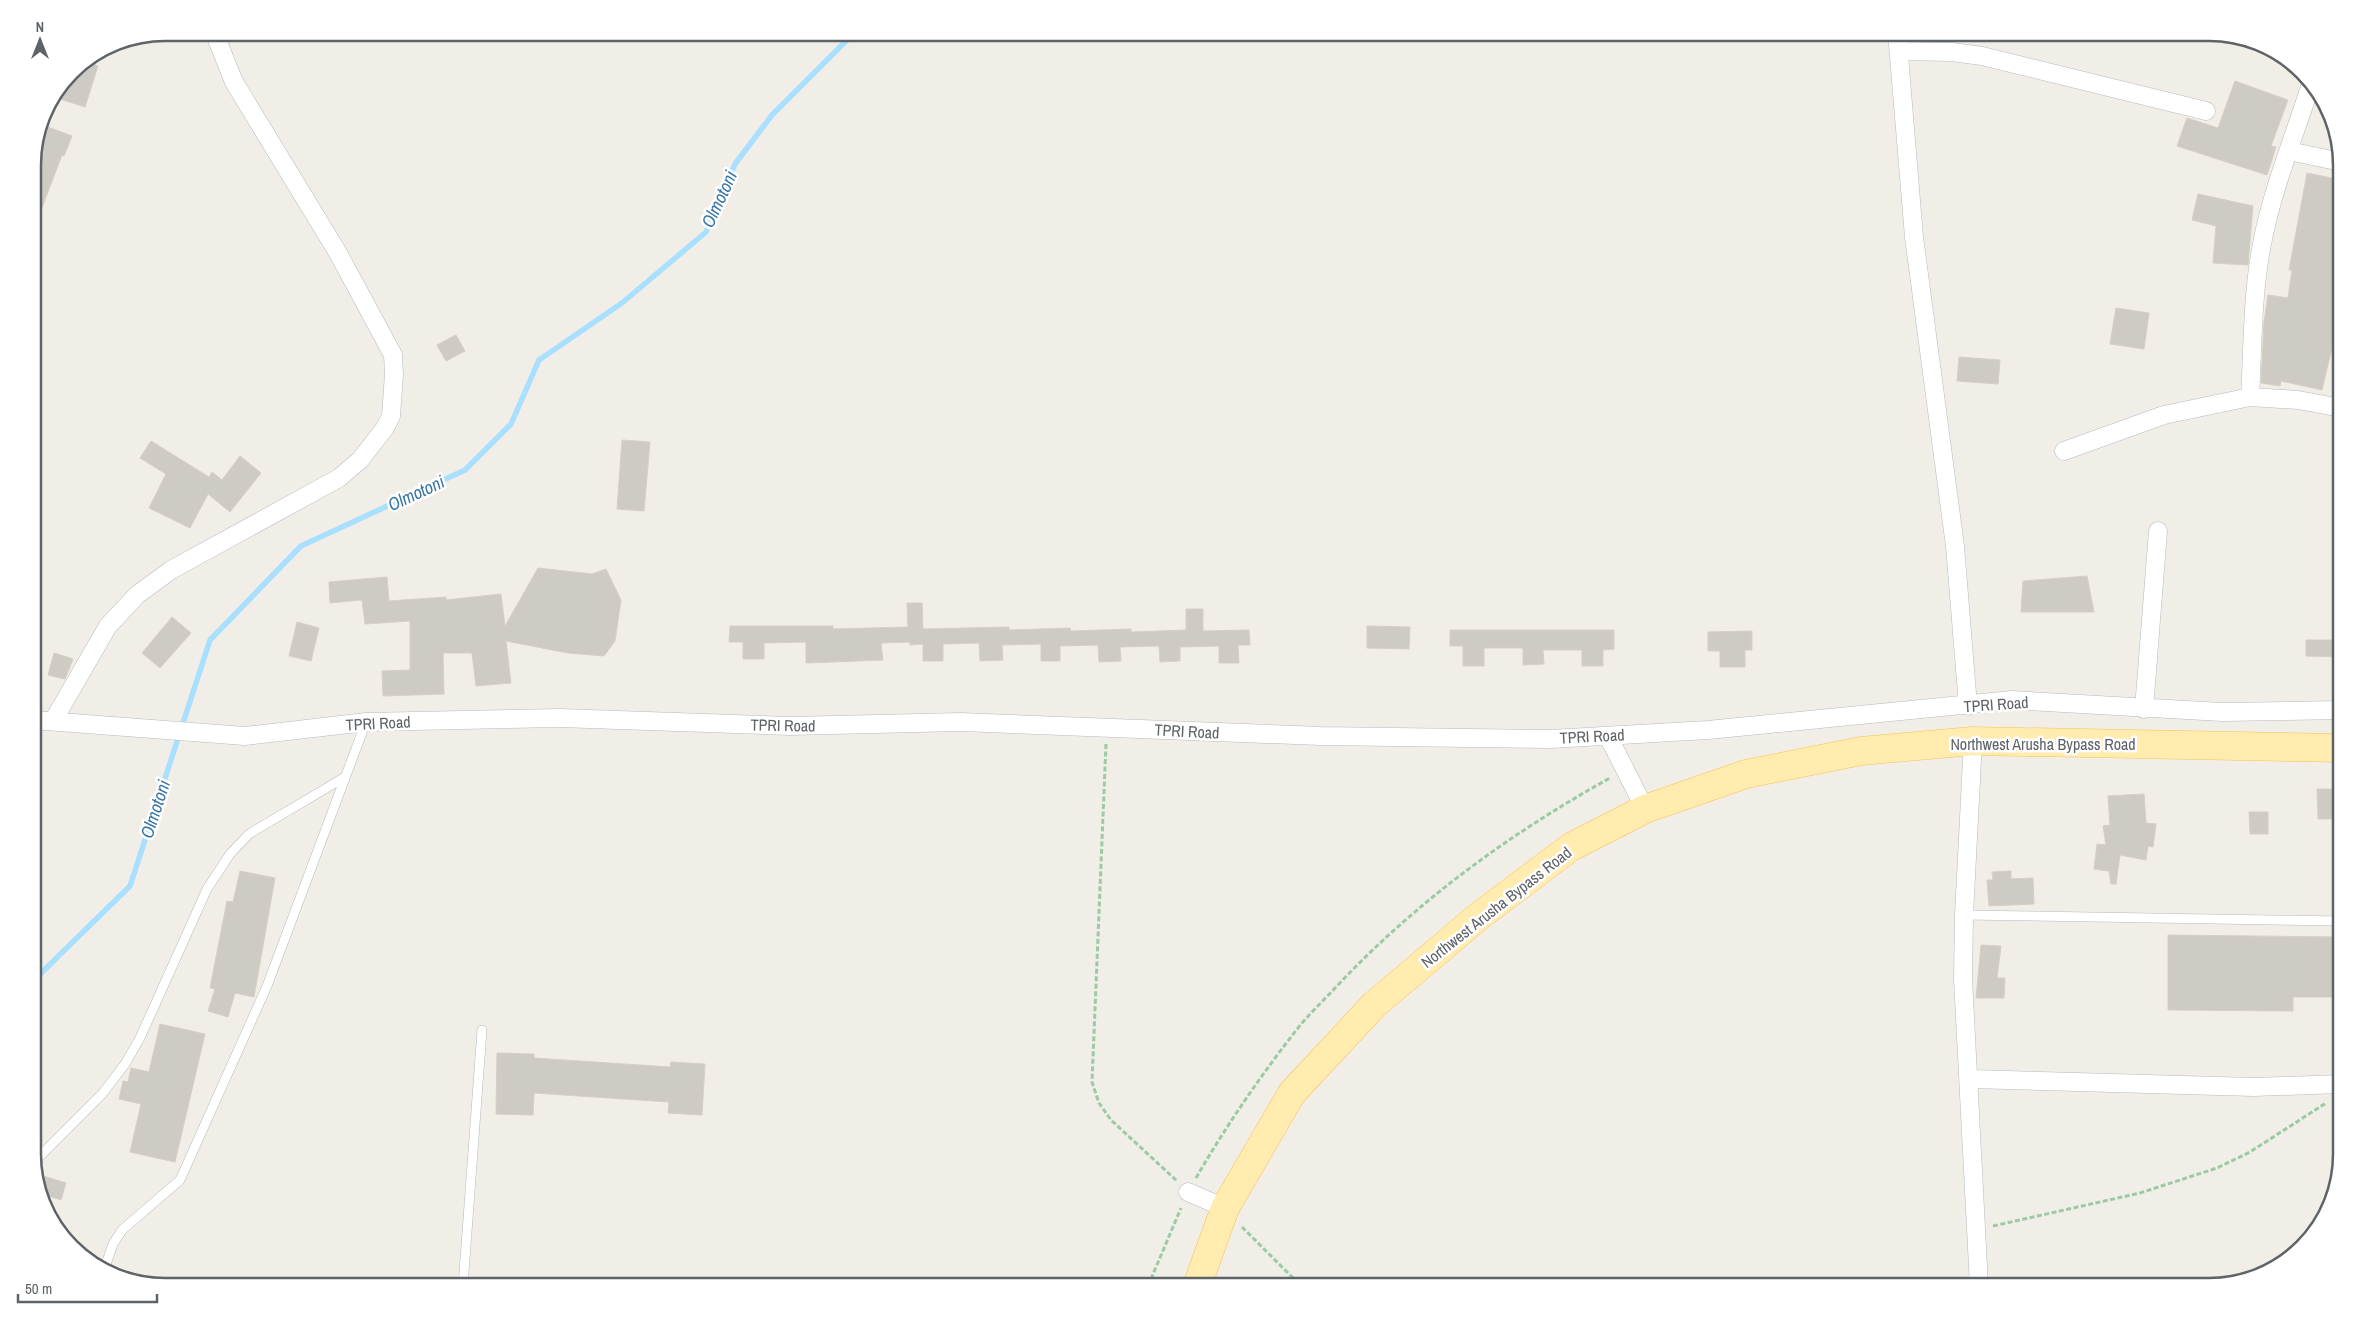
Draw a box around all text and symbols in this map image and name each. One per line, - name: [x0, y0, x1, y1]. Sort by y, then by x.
- north arrow: [15, 15, 65, 65]
- text: N: [36, 18, 44, 36]
- water label: Olmotoni: [695, 167, 743, 231]
- water label: Olmotoni: [384, 469, 448, 517]
- street label: TPRI Road: [1963, 691, 2029, 717]
- street label: TPRI Road: [345, 710, 411, 736]
- street label: TPRI Road: [750, 713, 816, 737]
- street label: TPRI Road: [1154, 718, 1220, 744]
- street label: TPRI Road: [1559, 723, 1625, 749]
- street label: Northwest Arusha Bypass Road: [1950, 733, 2136, 755]
- water label: Olmotoni: [134, 777, 176, 841]
- street label: Northwest Arusha Bypass Road: [1416, 841, 1576, 973]
- scale bar: [18, 1272, 156, 1304]
- text: 50 m: [25, 1278, 52, 1299]

